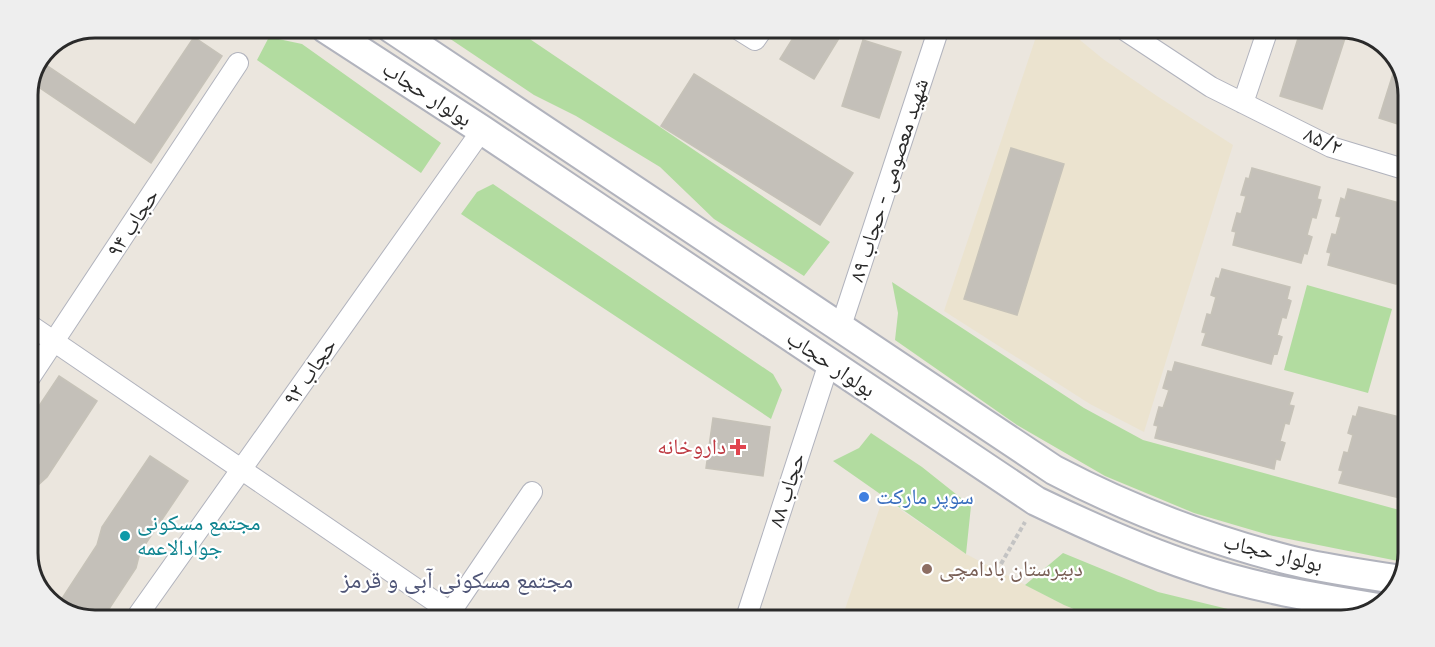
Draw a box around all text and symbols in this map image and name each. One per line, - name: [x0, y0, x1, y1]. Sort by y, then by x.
- street label: بولوار حجاب: [377, 55, 477, 133]
- street label: شهید معصومی - حجاب ۸۹: [844, 75, 934, 285]
- street label: ۸۵/۲: [1300, 121, 1346, 161]
- street label: حجاب ۹۴: [101, 184, 165, 262]
- street label: بولوار حجاب: [782, 325, 880, 403]
- street label: حجاب ۹۲: [278, 333, 343, 411]
- place label: داروخانه: [657, 434, 726, 460]
- marker: داروخانه: [731, 440, 745, 454]
- street label: حجاب ۸۸: [763, 450, 811, 530]
- place label: سوپر مارکت: [876, 484, 974, 510]
- marker: سوپر مارکت: [857, 490, 871, 504]
- place label: مجتمع مسکونی جوادالاعمه: [137, 510, 261, 561]
- street label: بولوار حجاب: [1221, 528, 1325, 578]
- marker: مجتمع مسکونی جوادالاعمه: [118, 529, 132, 543]
- place label: دبیرستان بادامچی: [939, 556, 1083, 582]
- marker: دبیرستان بادامچی: [920, 562, 934, 576]
- district label: مجتمع مسکونی آبی و قرمز: [340, 566, 573, 595]

